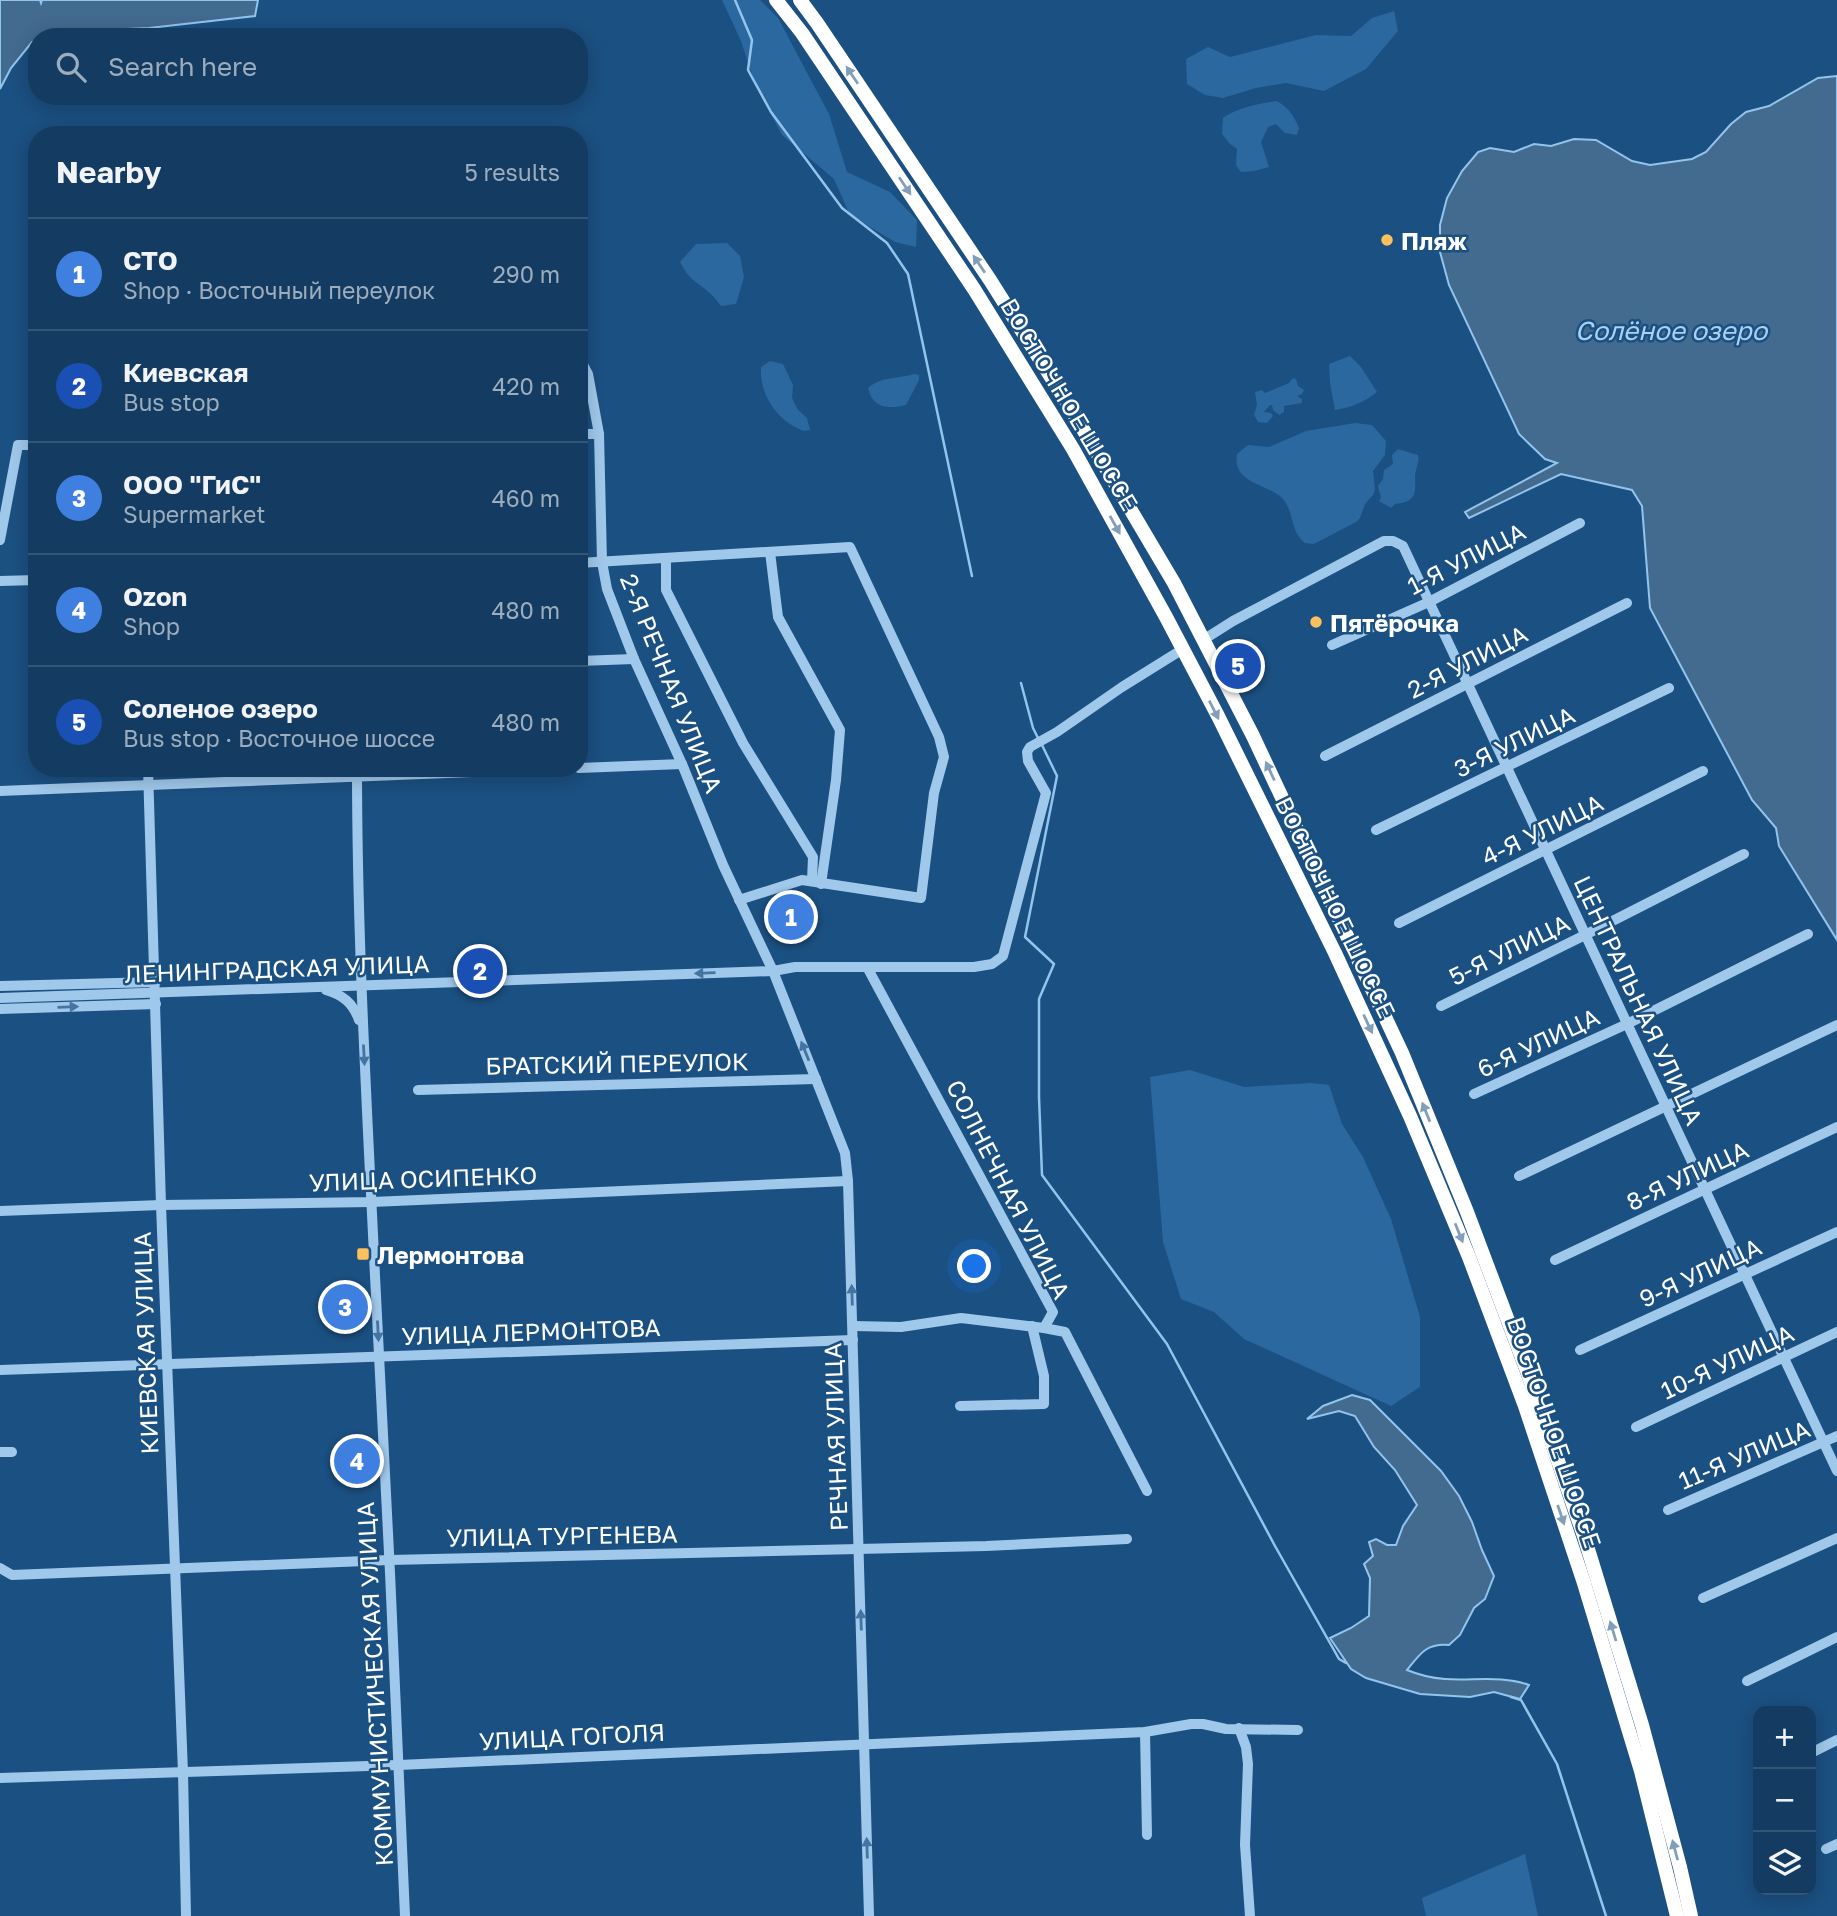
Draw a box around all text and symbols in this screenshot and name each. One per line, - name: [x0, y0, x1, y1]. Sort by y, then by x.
- search box: [28, 28, 588, 105]
- icon: search: [52, 48, 90, 86]
- text: Search here: [108, 51, 257, 82]
- one-way arrow: [845, 66, 859, 84]
- text: Nearby: [56, 154, 161, 190]
- text: 5 results: [464, 158, 560, 186]
- one-way arrow: [898, 177, 911, 196]
- place label: Пляж: [1401, 226, 1467, 255]
- marker: Пляж: [1379, 232, 1395, 248]
- text: СТО: [123, 245, 178, 276]
- one-way arrow: [973, 254, 986, 273]
- text: 1: [73, 260, 85, 288]
- text: 290 m: [492, 260, 560, 288]
- text: Shop · Восточный переулок: [123, 276, 435, 304]
- street label: ВОСТОЧНОЕ ШОССЕ: [995, 293, 1145, 515]
- water label: Солёное озеро: [1575, 315, 1769, 346]
- text: Киевская: [123, 357, 248, 388]
- text: 2: [72, 372, 86, 400]
- text: 420 m: [492, 372, 560, 400]
- text: Bus stop: [123, 388, 220, 416]
- text: ООО "ГиС": [123, 469, 261, 500]
- text: 3: [72, 484, 86, 512]
- text: 460 m: [492, 484, 560, 512]
- text: Supermarket: [123, 500, 266, 528]
- one-way arrow: [1109, 516, 1121, 536]
- street label: 1-Я УЛИЦА: [1402, 516, 1530, 600]
- street label: 2-Я РЕЧНАЯ УЛИЦА: [615, 569, 729, 797]
- text: Ozon: [123, 581, 187, 612]
- text: 4: [72, 596, 86, 624]
- text: 480 m: [492, 596, 560, 624]
- place label: Пятёрочка: [1330, 608, 1459, 637]
- text: Shop: [123, 612, 180, 640]
- marker: Пятёрочка: [1308, 614, 1324, 630]
- street label: 2-Я УЛИЦА: [1402, 618, 1532, 704]
- pin: 5: [1215, 640, 1261, 692]
- text: Соленое озеро: [123, 693, 318, 724]
- street label: 3-Я УЛИЦА: [1449, 699, 1579, 783]
- one-way arrow: [1208, 700, 1220, 720]
- text: 5: [72, 708, 86, 736]
- text: 480 m: [492, 708, 560, 736]
- text: Bus stop · Восточное шоссе: [123, 724, 435, 752]
- one-way arrow: [1264, 761, 1275, 781]
- street label: 4-Я УЛИЦА: [1477, 787, 1607, 871]
- street label: ВОСТОЧНОЕ ШОССЕ: [1270, 792, 1402, 1022]
- street label: ЦЕНТРАЛЬНАЯ УЛИЦА: [1569, 871, 1709, 1129]
- pin: 1: [768, 891, 814, 943]
- street label: 5-Я УЛИЦА: [1444, 907, 1574, 991]
- pin: 2: [457, 945, 503, 997]
- street label: ЛЕНИНГРАДСКАЯ УЛИЦА: [124, 948, 430, 988]
- one-way arrow: [694, 968, 716, 979]
- one-way arrow: [57, 1001, 79, 1012]
- street label: 6-Я УЛИЦА: [1472, 1001, 1604, 1083]
- one-way arrow: [1362, 1014, 1374, 1034]
- one-way arrow: [800, 1040, 811, 1061]
- one-way arrow: [359, 1044, 370, 1066]
- street label: БРАТСКИЙ ПЕРЕУЛОК: [485, 1046, 749, 1080]
- street label: СОЛНЕЧНАЯ УЛИЦА: [941, 1075, 1077, 1303]
- one-way arrow: [1420, 1101, 1431, 1122]
- street label: 8-Я УЛИЦА: [1621, 1134, 1753, 1216]
- street label: УЛИЦА ОСИПЕНКО: [308, 1160, 538, 1196]
- one-way arrow: [1453, 1222, 1464, 1243]
- street label: КИЕВСКАЯ УЛИЦА: [127, 1231, 163, 1455]
- street label: 9-Я УЛИЦА: [1634, 1231, 1766, 1313]
- place label: Лермонтова: [377, 1240, 524, 1269]
- marker: Лермонтова: [355, 1246, 371, 1262]
- your location: [957, 1249, 991, 1283]
- pin: 3: [322, 1281, 368, 1333]
- one-way arrow: [846, 1284, 857, 1306]
- street label: УЛИЦА ЛЕРМОНТОВА: [401, 1312, 661, 1350]
- street label: ВОСТОЧНОЕ ШОССЕ: [1502, 1313, 1608, 1551]
- street label: 10-Я УЛИЦА: [1656, 1318, 1798, 1404]
- one-way arrow: [373, 1320, 384, 1342]
- street label: РЕЧНАЯ УЛИЦА: [817, 1342, 853, 1532]
- street label: 11-Я УЛИЦА: [1674, 1413, 1814, 1495]
- pin: 4: [334, 1435, 380, 1487]
- street label: КОММУНИСТИЧЕСКАЯ УЛИЦА: [350, 1501, 398, 1867]
- one-way arrow: [1556, 1505, 1567, 1526]
- street label: УЛИЦА ТУРГЕНЕВА: [446, 1518, 678, 1552]
- one-way arrow: [855, 1609, 866, 1631]
- one-way arrow: [1608, 1620, 1618, 1641]
- map controls: [1753, 1706, 1816, 1895]
- button: +: [1753, 1706, 1816, 1769]
- street label: УЛИЦА ГОГОЛЯ: [478, 1717, 666, 1755]
- button: −: [1753, 1769, 1816, 1832]
- button: layers: [1753, 1832, 1816, 1895]
- one-way arrow: [862, 1837, 873, 1859]
- one-way arrow: [1669, 1838, 1680, 1860]

